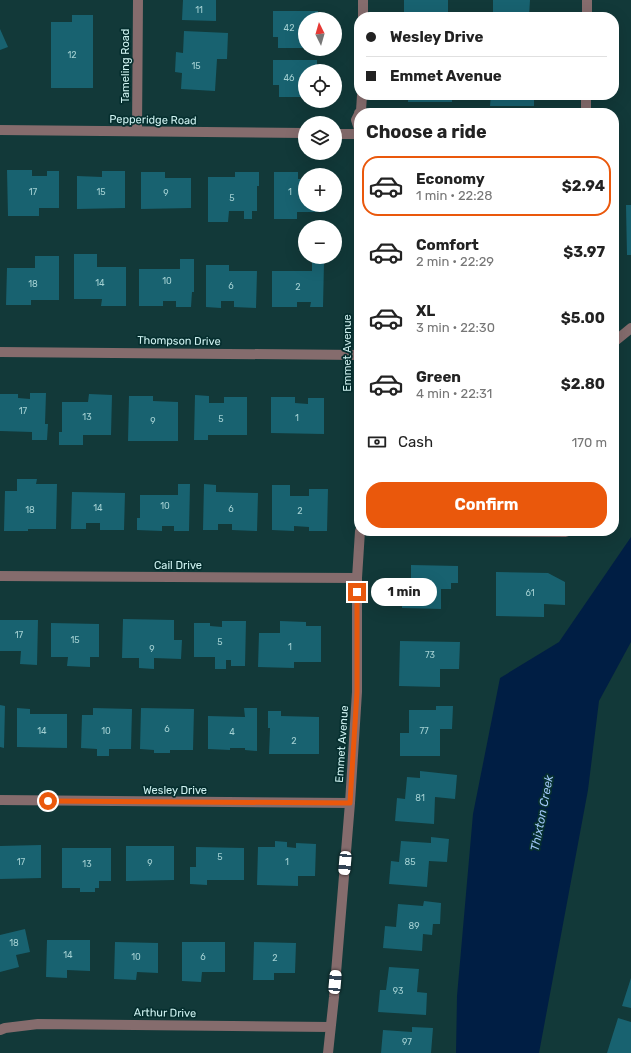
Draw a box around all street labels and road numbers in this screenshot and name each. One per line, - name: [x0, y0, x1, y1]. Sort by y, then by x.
- street label: Tameling Road: [119, 29, 132, 103]
- street label: Pepperidge Road: [109, 113, 197, 127]
- street label: Emmet Avenue: [341, 314, 354, 392]
- street label: Thompson Drive: [137, 334, 221, 348]
- street label: Cail Drive: [154, 559, 202, 572]
- street label: Emmet Avenue: [333, 705, 351, 783]
- street label: Wesley Drive: [143, 784, 207, 797]
- street label: Arthur Drive: [134, 1006, 196, 1020]

